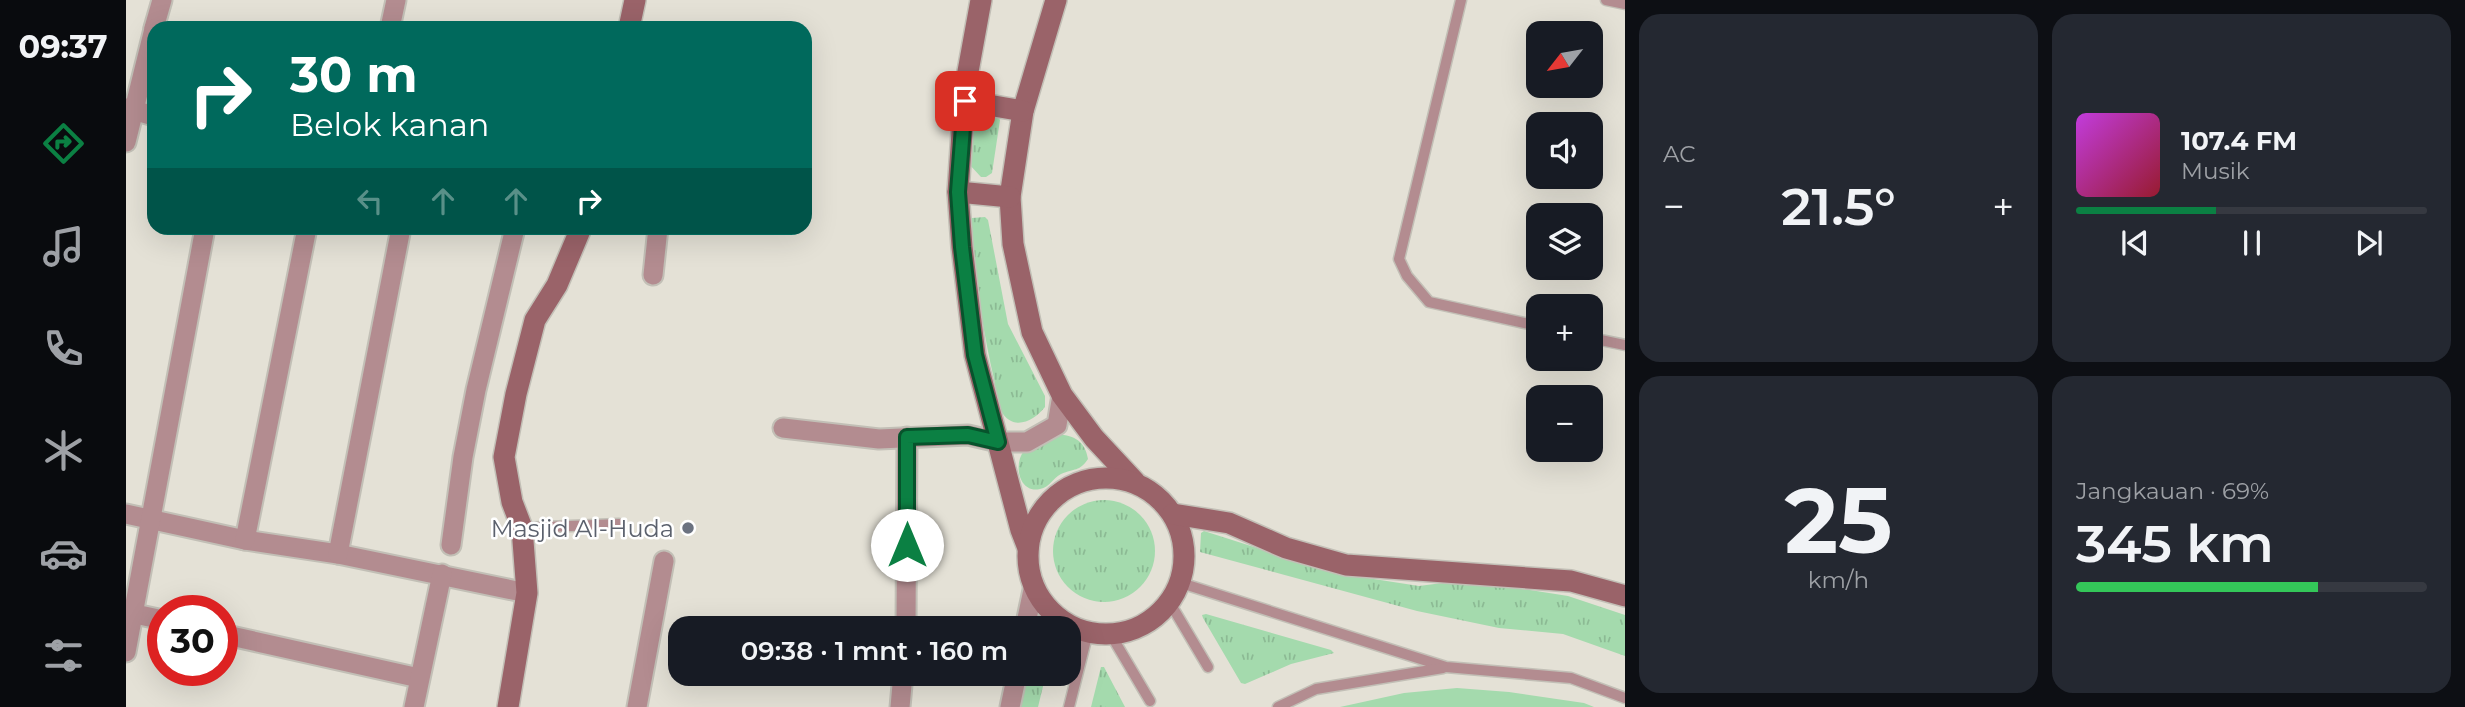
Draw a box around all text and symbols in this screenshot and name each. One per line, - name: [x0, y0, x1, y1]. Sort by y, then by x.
- north arrow: [1526, 21, 1603, 98]
- map controls: [1526, 21, 1603, 462]
- text: 09:37: [18, 27, 108, 66]
- text: 30 m: [290, 45, 418, 104]
- icon: right: [175, 49, 266, 140]
- pin: [935, 71, 995, 131]
- icon: arrive: [946, 82, 984, 120]
- text: Belok kanan: [290, 105, 490, 144]
- button: sound: [1526, 112, 1603, 189]
- icon: directions: [39, 119, 88, 168]
- text: 107.4 FM: [2181, 125, 2297, 157]
- text: AC: [1663, 140, 1696, 168]
- text: Musik: [2181, 157, 2250, 185]
- text: 21.5°: [1781, 175, 1896, 238]
- icon: left: [351, 182, 389, 220]
- icon: ahead: [424, 182, 462, 220]
- icon: ahead: [497, 182, 535, 220]
- icon: right: [570, 182, 608, 220]
- text: −: [1663, 183, 1685, 230]
- text: +: [1992, 183, 2014, 230]
- button: layers: [1526, 203, 1603, 280]
- icon: music: [39, 222, 88, 271]
- icon: previous: [2116, 224, 2154, 262]
- icon: pause: [2233, 224, 2271, 262]
- icon: next: [2350, 224, 2388, 262]
- button: +: [1526, 294, 1603, 371]
- icon: phone: [39, 324, 88, 373]
- button: −: [1526, 385, 1603, 462]
- icon: climate: [39, 426, 88, 475]
- text: 25: [1785, 465, 1892, 576]
- text: Jangkauan · 69%: [2076, 477, 2269, 505]
- position arrow: [870, 508, 944, 582]
- text: 345 km: [2076, 512, 2274, 575]
- place label: Masjid Al-Huda: [491, 514, 674, 543]
- marker: Masjid Al-Huda: [680, 520, 696, 536]
- icon: car: [39, 529, 88, 578]
- text: km/h: [1808, 566, 1869, 594]
- speed limit sign: 30: [147, 595, 238, 686]
- icon: filters: [39, 631, 88, 680]
- text: 09:38 · 1 mnt · 160 m: [741, 635, 1008, 667]

